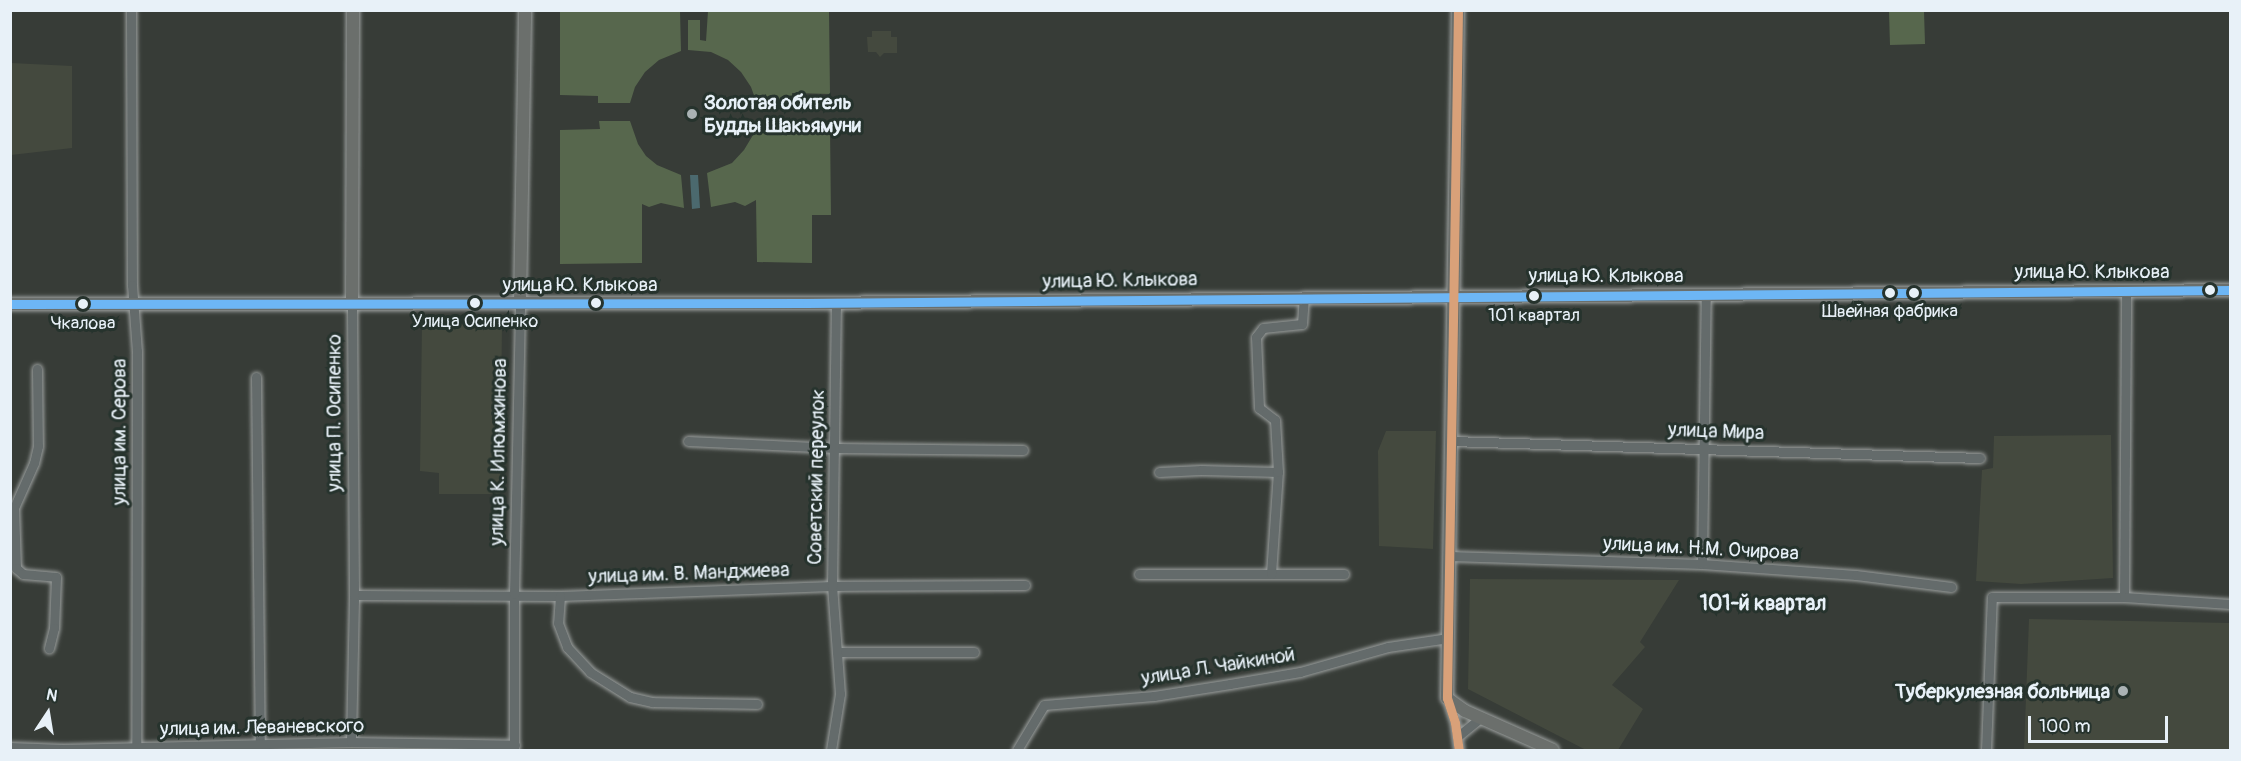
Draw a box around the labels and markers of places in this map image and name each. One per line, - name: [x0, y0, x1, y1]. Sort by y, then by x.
- place label: Золотая обитель Будды Шакьямуни: [704, 90, 861, 137]
- marker: Золотая обитель Будды Шакьямуни: [685, 107, 699, 121]
- unlabelled marker: [2204, 284, 2216, 296]
- marker: Швейная фабрика: [1884, 287, 1896, 299]
- unlabelled marker: [1908, 287, 1920, 299]
- marker: 101 квартал: [1528, 290, 1540, 302]
- marker: Улица Осипенко: [469, 297, 481, 309]
- unlabelled marker: [590, 297, 602, 309]
- marker: Чкалова: [77, 298, 89, 310]
- place label: Швейная фабрика: [1822, 301, 1958, 323]
- place label: 101 квартал: [1488, 305, 1580, 327]
- place label: Улица Осипенко: [412, 311, 538, 333]
- place label: Чкалова: [51, 313, 115, 335]
- place label: Туберкулезная больница: [1895, 679, 2110, 703]
- marker: Туберкулезная больница: [2114, 682, 2132, 700]

